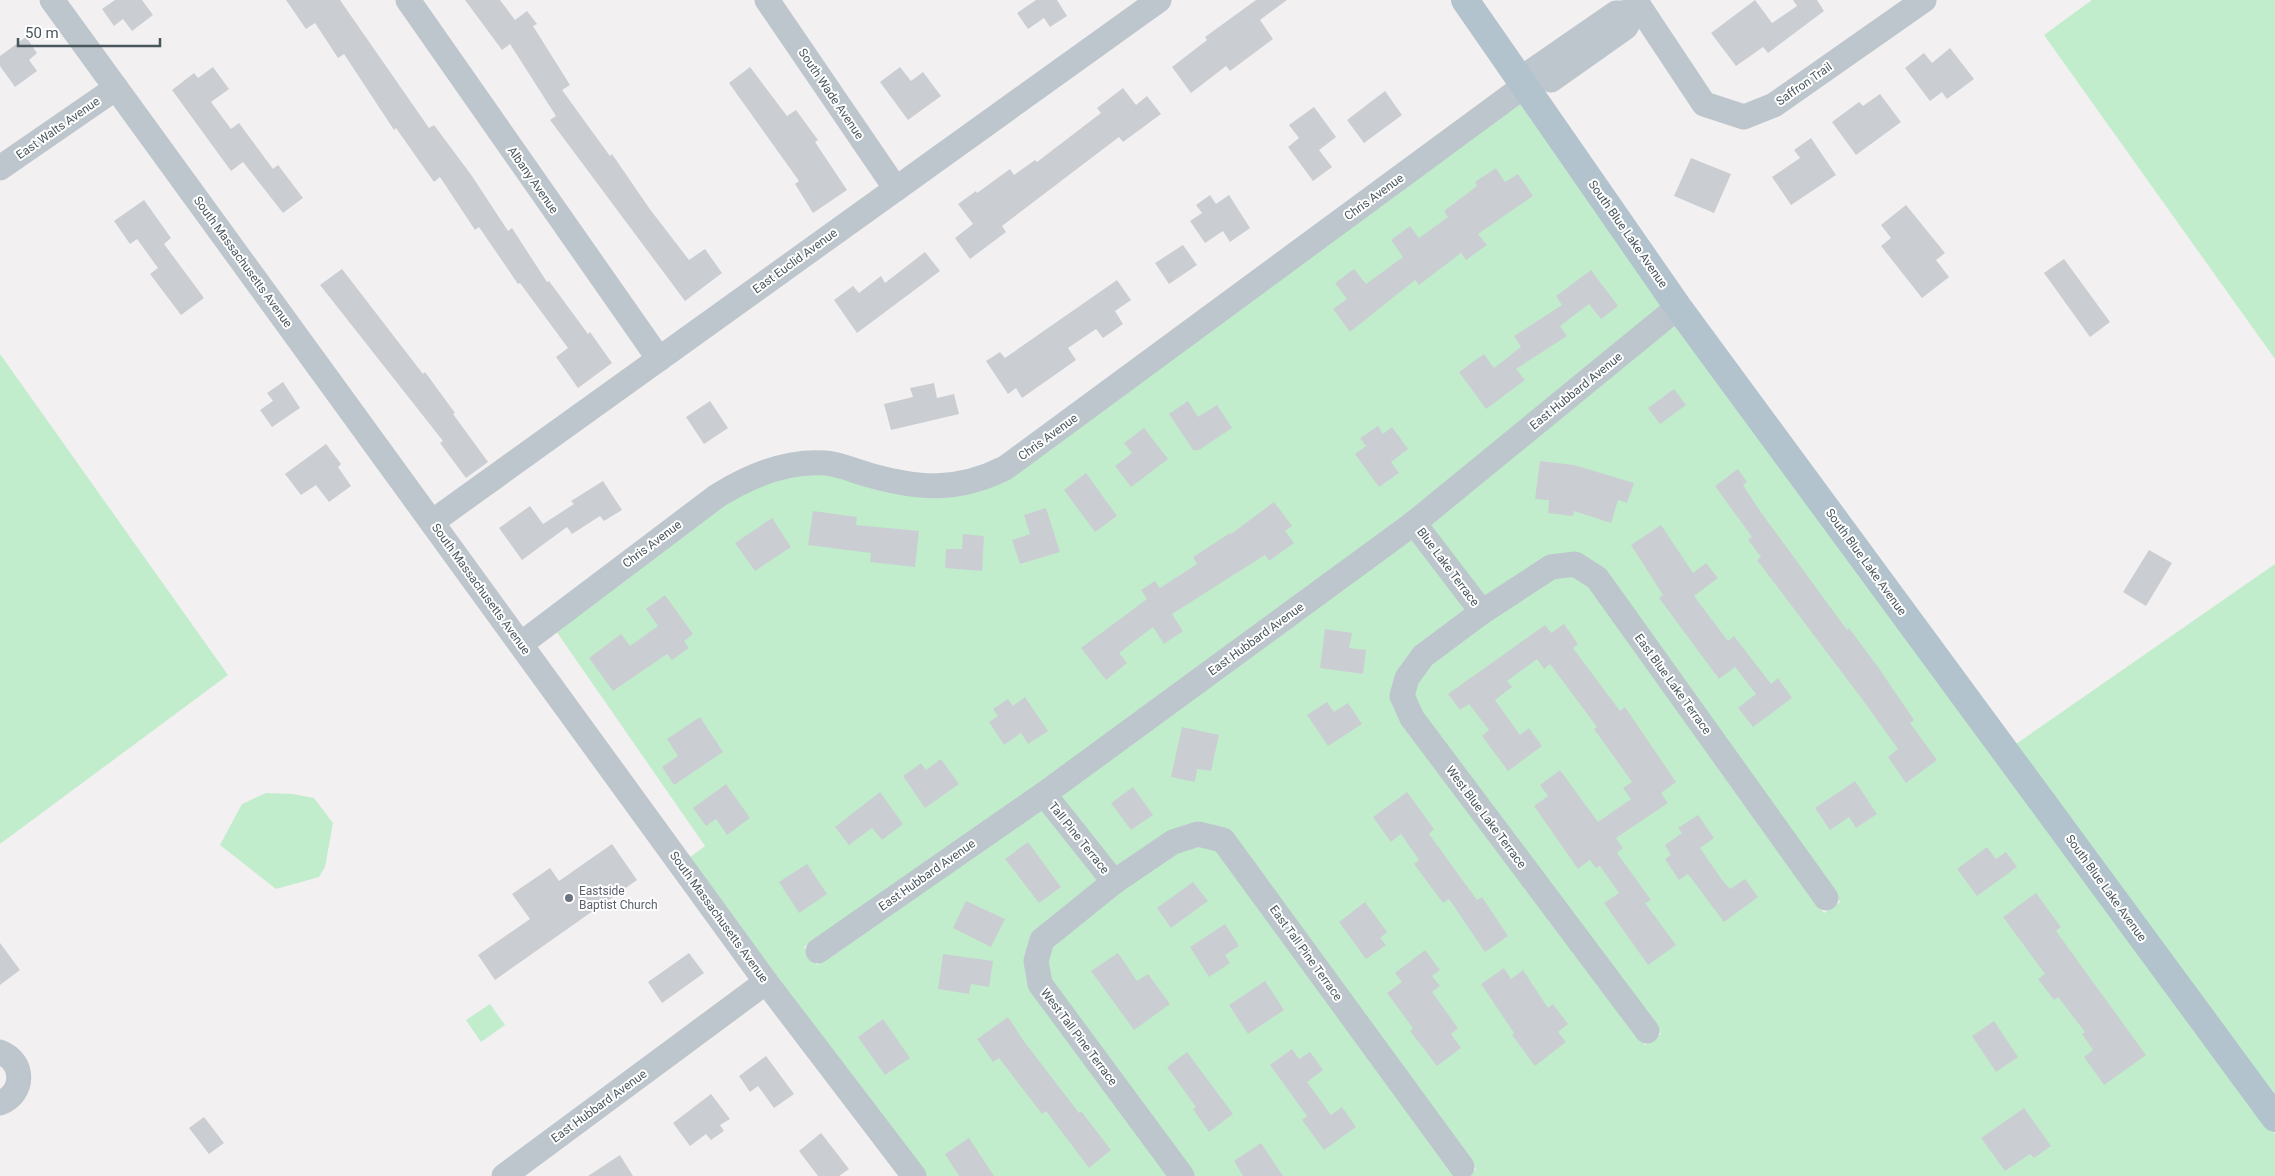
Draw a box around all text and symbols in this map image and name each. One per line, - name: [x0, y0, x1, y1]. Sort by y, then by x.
- scale bar: [18, 15, 160, 47]
- text: 50 m: [25, 24, 59, 42]
- street label: South Wade Avenue: [795, 46, 867, 142]
- street label: Saffron Trail: [1773, 60, 1835, 108]
- street label: East Walts Avenue: [14, 94, 102, 162]
- street label: Albany Avenue: [505, 144, 561, 216]
- street label: Chris Avenue: [1342, 171, 1406, 223]
- street label: South Blue Lake Avenue: [1586, 178, 1670, 290]
- street label: South Massachusetts Avenue: [191, 194, 295, 330]
- street label: East Euclid Avenue: [750, 226, 840, 296]
- street label: East Hubbard Avenue: [1527, 350, 1625, 432]
- street label: Chris Avenue: [1016, 411, 1080, 463]
- street label: South Blue Lake Avenue: [1823, 506, 1909, 618]
- street label: Chris Avenue: [620, 517, 684, 571]
- street label: South Massachusetts Avenue: [429, 521, 533, 657]
- street label: Blue Lake Terrace: [1414, 525, 1482, 609]
- street label: East Hubbard Avenue: [1206, 600, 1306, 678]
- street label: East Blue Lake Terrace: [1632, 631, 1714, 737]
- street label: West Blue Lake Terrace: [1443, 763, 1529, 871]
- street label: Tall Pine Terrace: [1046, 799, 1112, 877]
- street label: South Blue Lake Avenue: [2063, 832, 2149, 944]
- street label: East Hubbard Avenue: [876, 836, 978, 914]
- street label: South Massachusetts Avenue: [667, 849, 771, 985]
- place label: Eastside Baptist Church: [579, 884, 658, 912]
- marker: Eastside Baptist Church: [563, 892, 575, 904]
- street label: East Tall Pine Terrace: [1267, 903, 1345, 1003]
- street label: West Tall Pine Terrace: [1038, 986, 1120, 1088]
- street label: East Hubbard Avenue: [549, 1067, 649, 1145]

